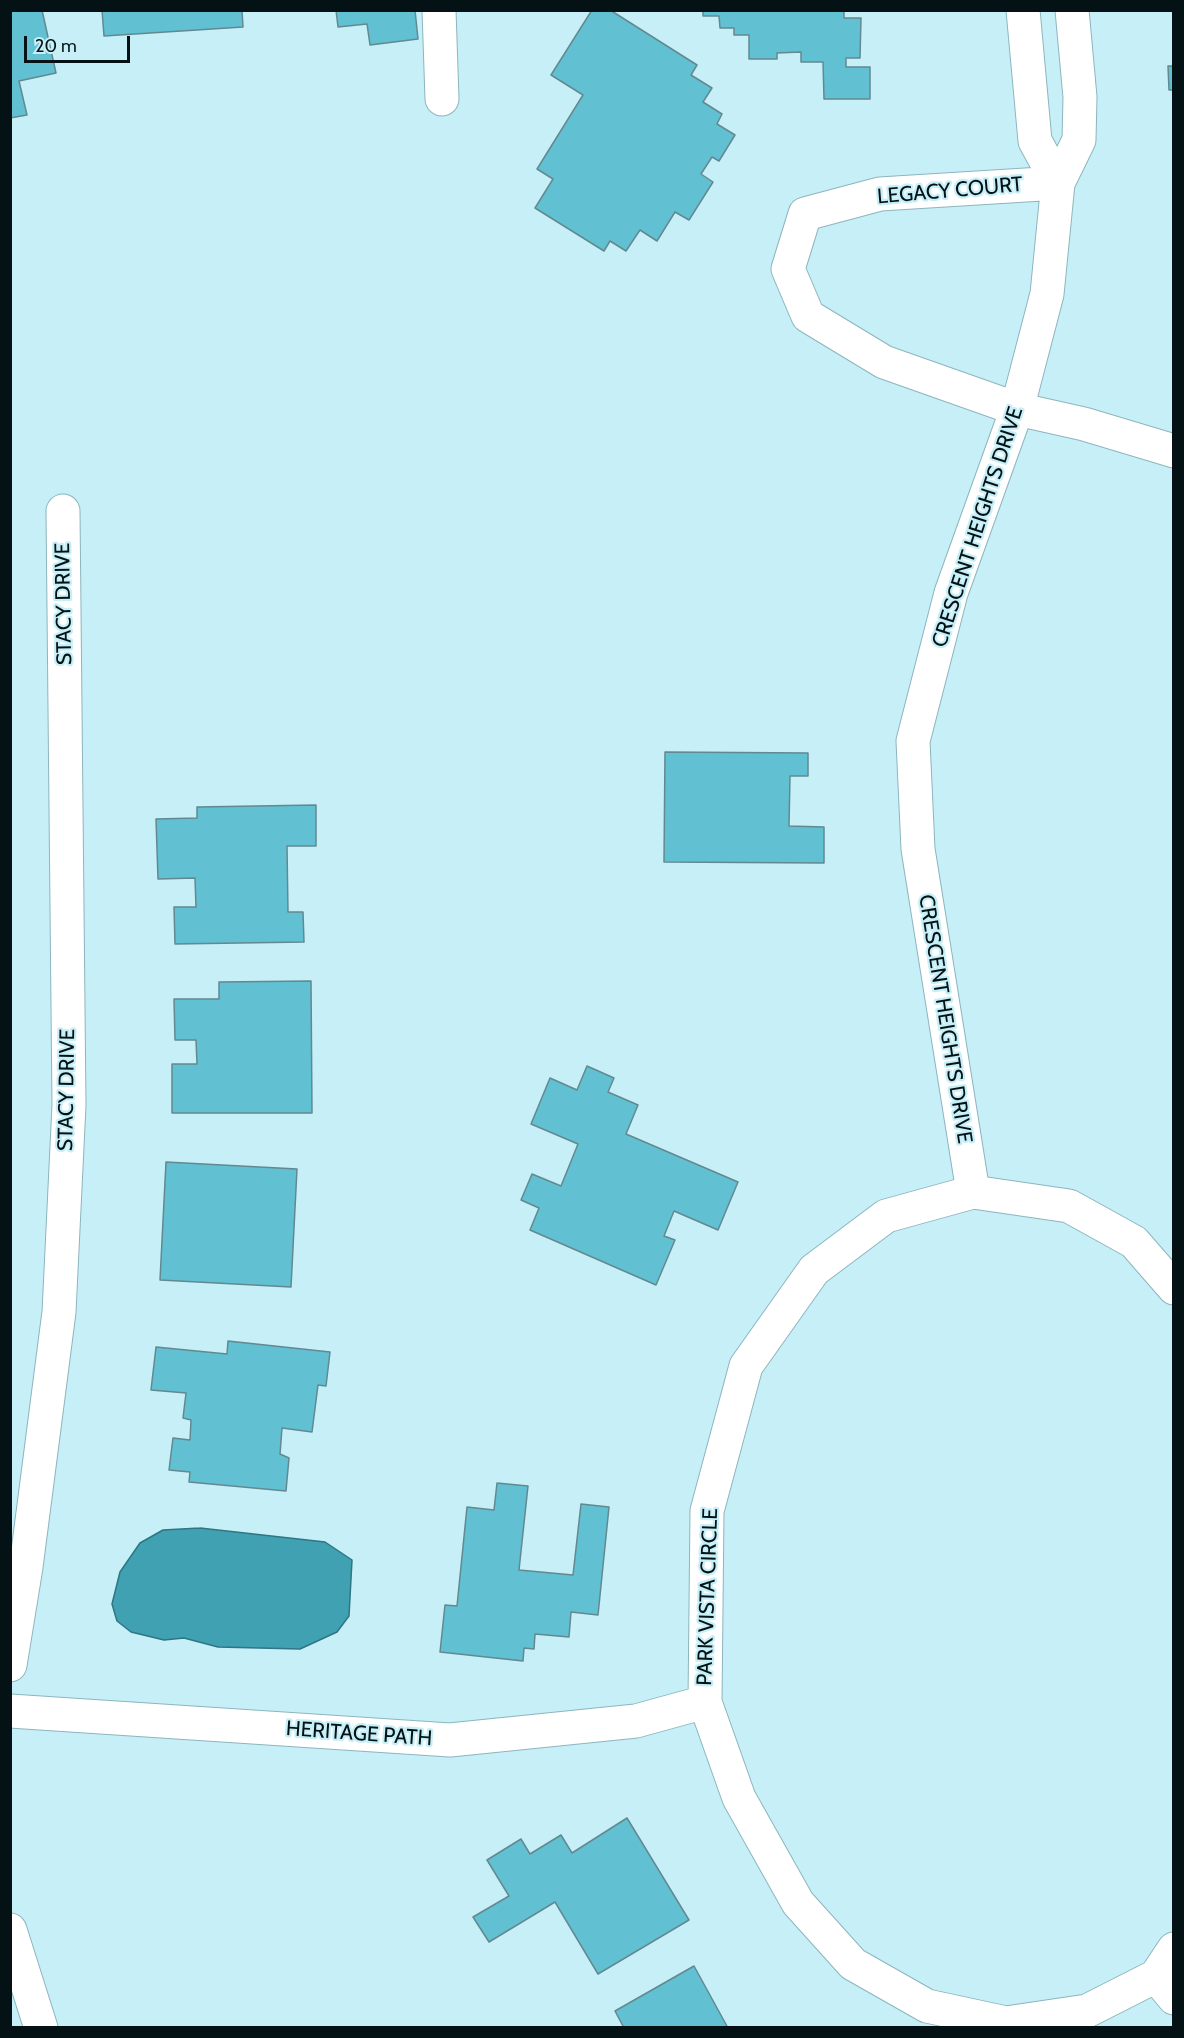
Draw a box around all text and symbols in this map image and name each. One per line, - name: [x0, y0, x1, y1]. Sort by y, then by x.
- scale bar: [27, 24, 134, 62]
- text: 20 m: [35, 35, 77, 57]
- street label: LEGACY COURT: [876, 172, 1024, 210]
- street label: CRESCENT HEIGHTS DRIVE: [927, 404, 1029, 650]
- street label: STACY DRIVE: [50, 543, 78, 665]
- street label: CRESCENT HEIGHTS DRIVE: [913, 893, 977, 1145]
- street label: STACY DRIVE: [53, 1029, 81, 1151]
- street label: PARK VISTA CIRCLE: [692, 1508, 724, 1686]
- street label: HERITAGE PATH: [285, 1716, 433, 1752]

